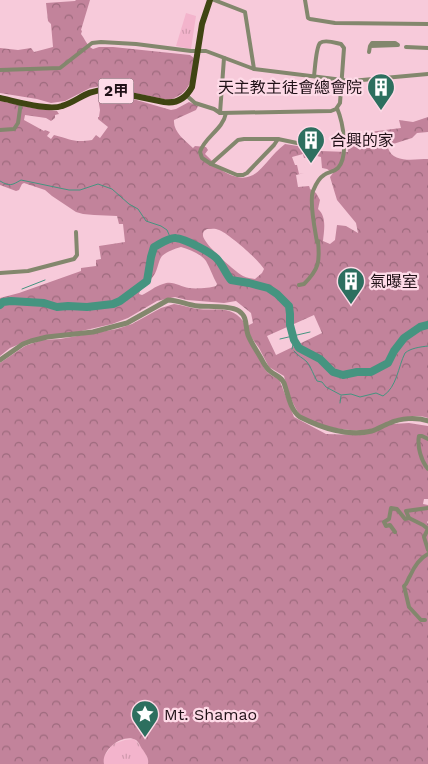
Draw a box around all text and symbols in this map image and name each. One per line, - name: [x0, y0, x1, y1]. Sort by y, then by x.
- building icon: 天主教主徒會總會院: [366, 72, 396, 111]
- road number: 2甲: [98, 78, 134, 104]
- place label: 天主教主徒會總會院: [218, 78, 362, 97]
- building icon: 合興的家: [296, 125, 326, 164]
- place label: 合興的家: [330, 131, 394, 150]
- building icon: 氣曝室: [336, 266, 366, 305]
- place label: 氣曝室: [370, 272, 418, 291]
- place icon: Mt. Shamao: [130, 699, 160, 738]
- place label: Mt. Shamao: [164, 705, 257, 724]

